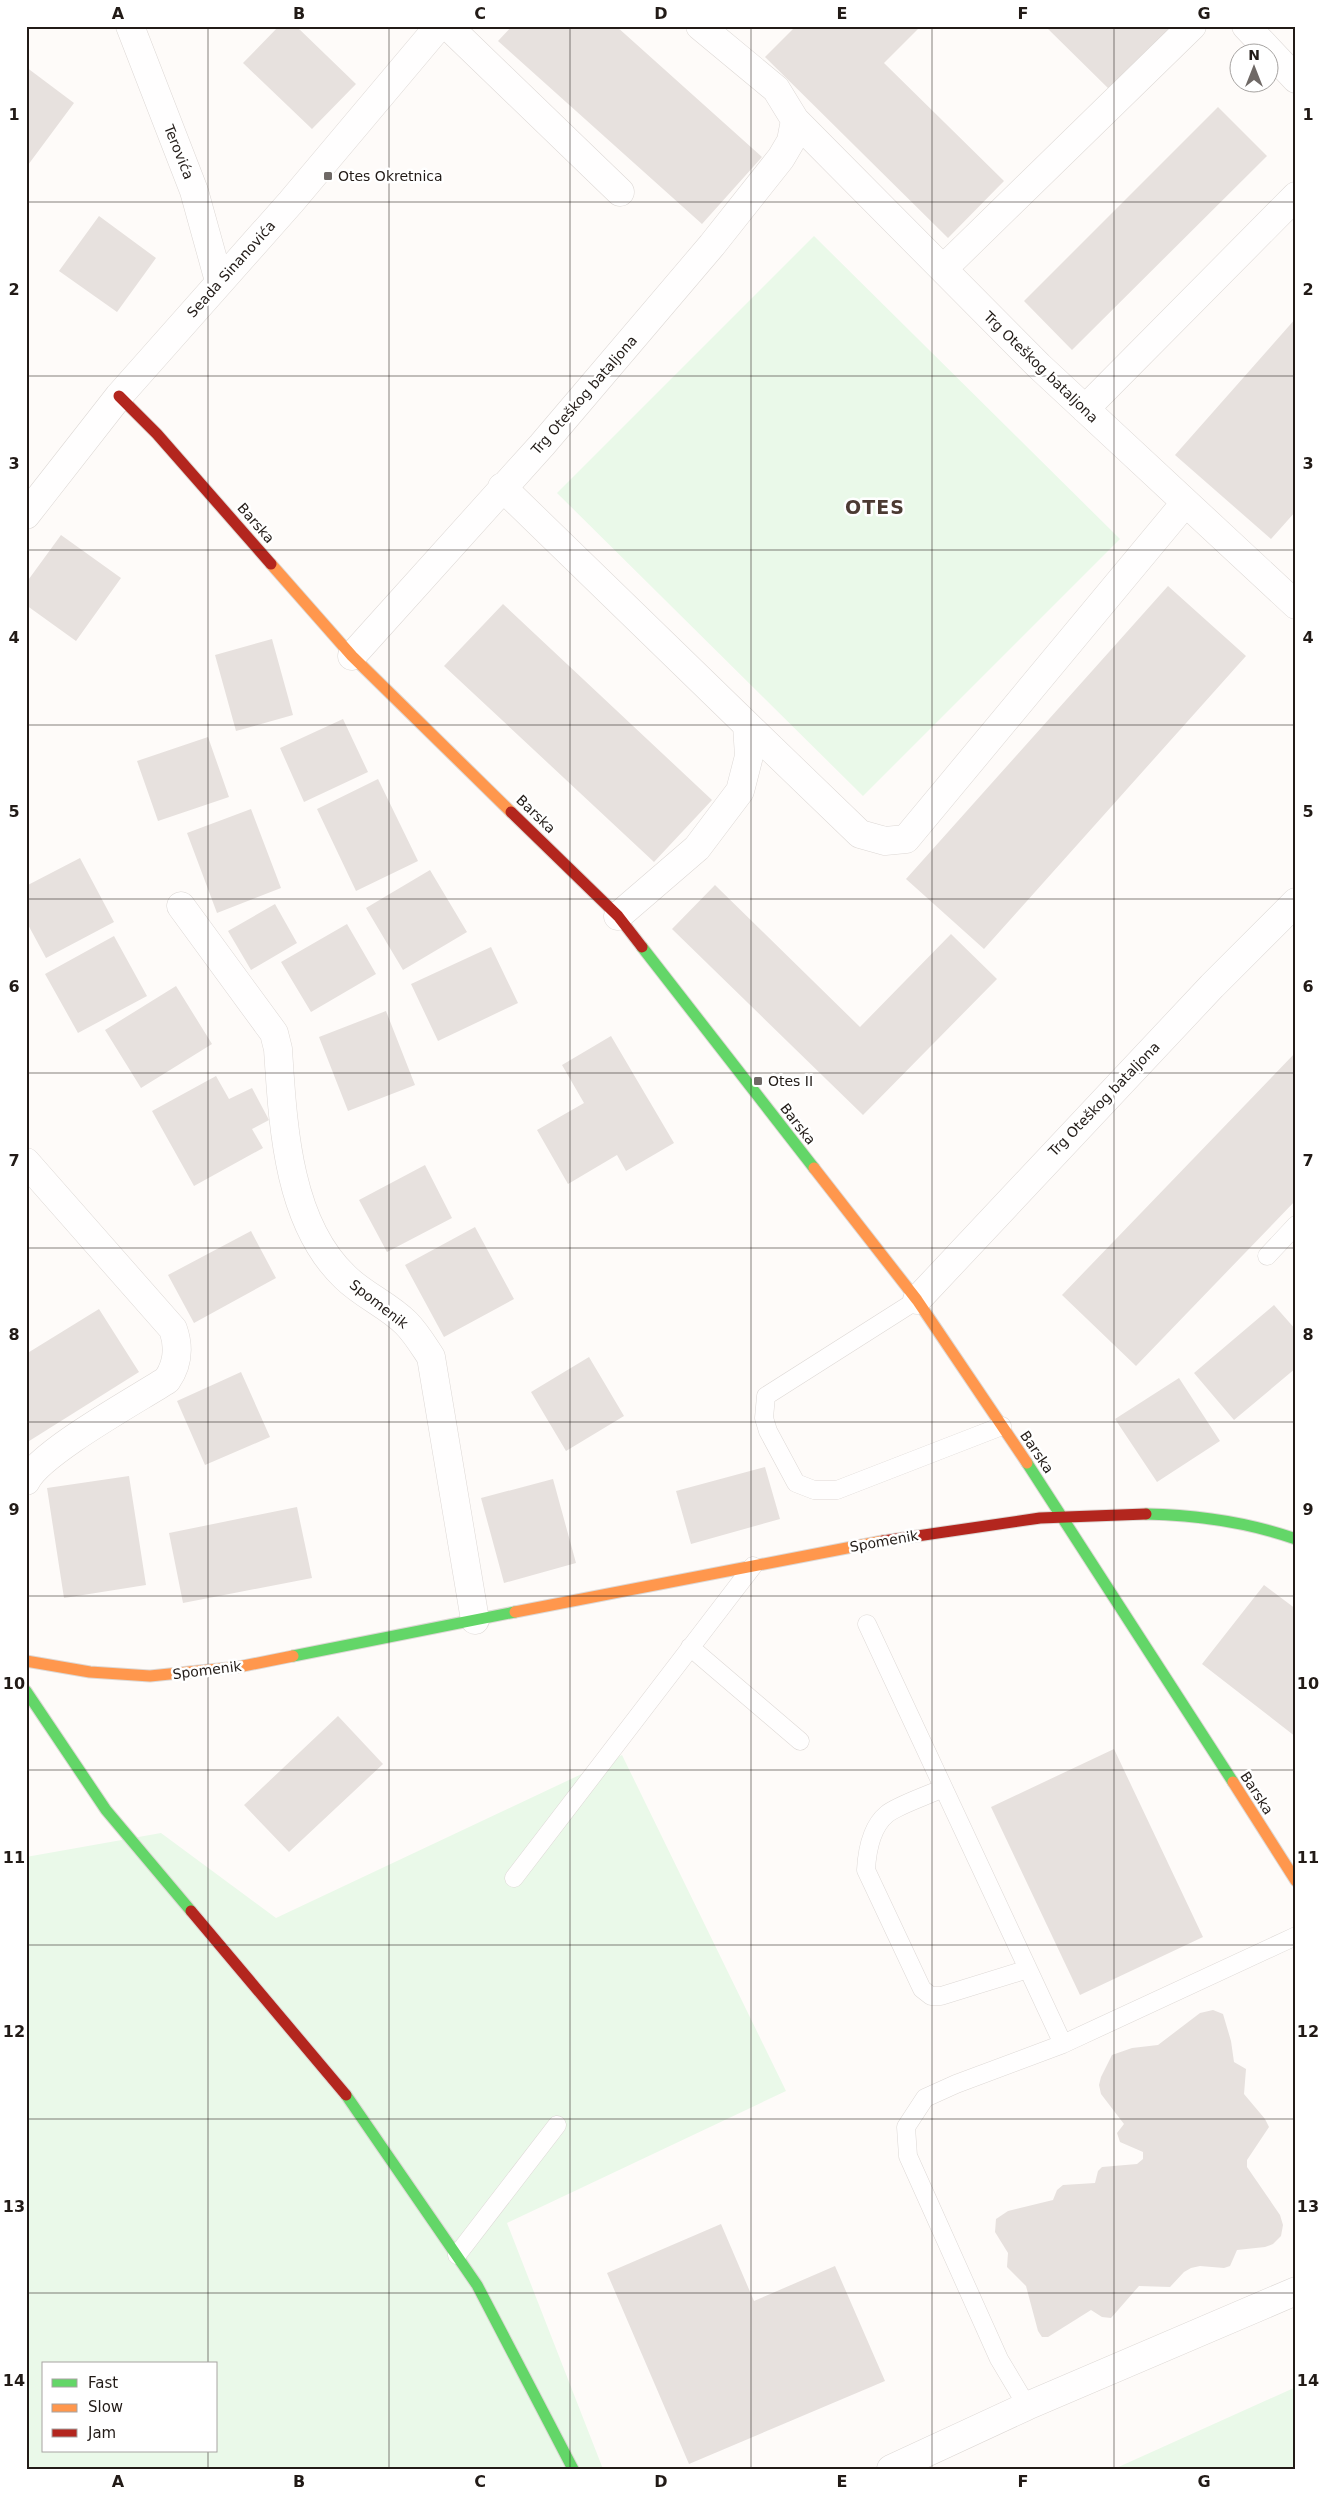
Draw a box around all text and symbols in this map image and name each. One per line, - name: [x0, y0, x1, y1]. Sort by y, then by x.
- text: A: [112, 4, 125, 23]
- text: B: [293, 4, 305, 23]
- text: C: [474, 4, 486, 23]
- text: D: [654, 4, 668, 23]
- text: E: [837, 4, 847, 23]
- text: F: [1018, 4, 1028, 23]
- text: G: [1197, 4, 1211, 23]
- north arrow: [1230, 42, 1280, 92]
- text: N: [1248, 47, 1260, 63]
- text: 1: [8, 105, 20, 124]
- text: 1: [1302, 105, 1314, 124]
- street label: Terovića: [160, 122, 197, 182]
- place label: Otes Okretnica: [338, 168, 443, 184]
- marker: Otes Okretnica: [322, 170, 334, 182]
- street label: Seada Sinanovića: [184, 218, 278, 320]
- text: 2: [8, 280, 20, 299]
- text: 2: [1302, 280, 1314, 299]
- street label: Trg Oteškog bataljona: [980, 308, 1101, 426]
- street label: Trg Oteškog bataljona: [527, 332, 640, 459]
- text: 3: [8, 454, 20, 473]
- text: 3: [1302, 454, 1314, 473]
- district label: OTES: [845, 496, 905, 518]
- street label: Barska: [234, 500, 278, 546]
- text: 4: [8, 628, 20, 647]
- text: 4: [1302, 628, 1314, 647]
- street label: Barska: [513, 792, 559, 836]
- text: 5: [8, 802, 20, 821]
- text: 5: [1302, 802, 1314, 821]
- text: 6: [8, 977, 20, 996]
- text: 6: [1302, 977, 1314, 996]
- street label: Trg Oteškog bataljona: [1045, 1039, 1163, 1160]
- place label: Otes II: [768, 1073, 813, 1089]
- marker: Otes II: [752, 1075, 764, 1087]
- street label: Barska: [777, 1100, 819, 1148]
- text: 7: [8, 1151, 20, 1170]
- text: 7: [1302, 1151, 1314, 1170]
- street label: Spomenik: [347, 1276, 412, 1332]
- text: 8: [8, 1325, 20, 1344]
- text: 8: [1302, 1325, 1314, 1344]
- street label: Barska: [1017, 1428, 1057, 1476]
- text: 9: [8, 1500, 20, 1519]
- text: 9: [1302, 1500, 1314, 1519]
- street label: Spomenik: [848, 1527, 920, 1555]
- street label: Spomenik: [172, 1658, 243, 1682]
- text: 10: [3, 1674, 25, 1693]
- text: 10: [1297, 1674, 1319, 1693]
- street label: Barska: [1237, 1769, 1277, 1817]
- text: 11: [3, 1848, 25, 1867]
- text: 11: [1297, 1848, 1319, 1867]
- text: 12: [3, 2022, 25, 2041]
- text: 12: [1297, 2022, 1319, 2041]
- text: 13: [3, 2197, 25, 2216]
- text: 13: [1297, 2197, 1319, 2216]
- legend: [42, 2362, 218, 2452]
- text: 14: [3, 2371, 25, 2390]
- text: 14: [1297, 2371, 1319, 2390]
- text: Fast: [88, 2374, 118, 2392]
- text: Slow: [88, 2398, 123, 2416]
- text: Jam: [87, 2424, 116, 2442]
- text: A: [112, 2472, 125, 2491]
- text: B: [293, 2472, 305, 2491]
- text: C: [474, 2472, 486, 2491]
- text: D: [654, 2472, 668, 2491]
- text: E: [837, 2472, 847, 2491]
- text: F: [1018, 2472, 1028, 2491]
- text: G: [1197, 2472, 1211, 2491]

